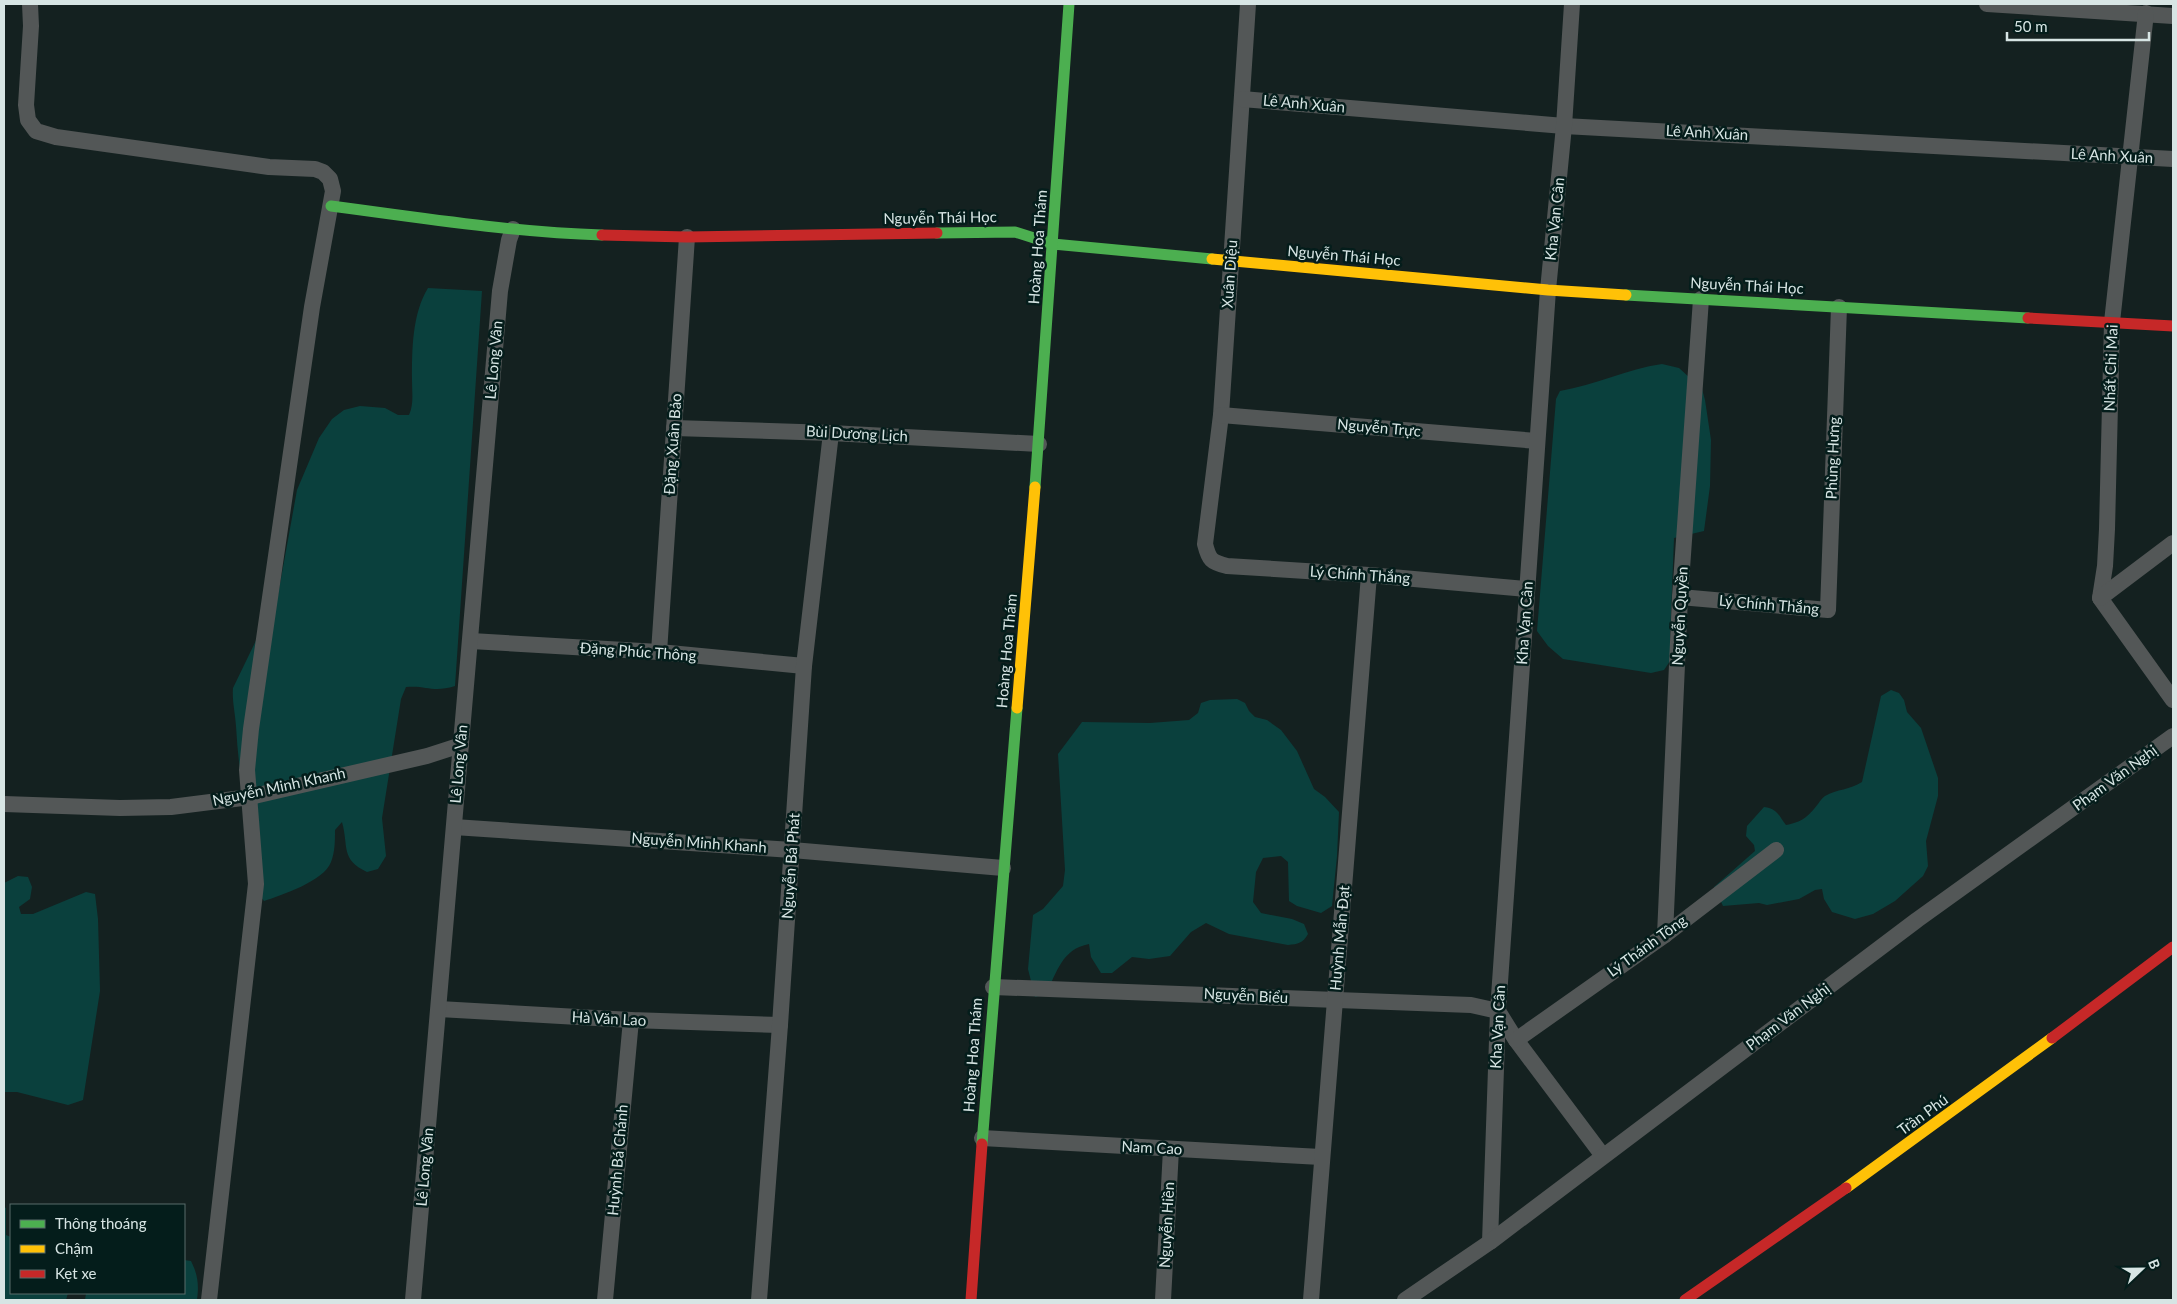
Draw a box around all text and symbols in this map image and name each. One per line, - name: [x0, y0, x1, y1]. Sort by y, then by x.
- scale bar: [2007, 10, 2150, 42]
- text: 50 m: [2014, 17, 2048, 35]
- street label: Lê Anh Xuân: [1262, 90, 1346, 116]
- street label: Lê Anh Xuân: [1665, 121, 1749, 143]
- street label: Lê Anh Xuân: [2070, 144, 2154, 166]
- street label: Kha Vạn Cân: [1541, 176, 1567, 261]
- street label: Hoàng Hoa Thám: [1024, 189, 1050, 305]
- street label: Nguyễn Thái Học: [883, 207, 997, 227]
- street label: Xuân Diệu: [1218, 239, 1240, 309]
- street label: Nguyễn Thái Học: [1287, 241, 1401, 269]
- street label: Nguyễn Thái Học: [1690, 273, 1804, 297]
- street label: Lê Long Vân: [481, 320, 505, 400]
- street label: Nhất Chi Mai: [2099, 324, 2121, 412]
- street label: Đặng Xuân Bảo: [659, 393, 685, 495]
- street label: Nguyễn Trực: [1337, 414, 1422, 440]
- street label: Phùng Hưng: [1822, 416, 1842, 500]
- street label: Bùi Dương Lịch: [806, 421, 909, 445]
- street label: Lý Chính Thắng: [1309, 562, 1411, 586]
- street label: Nguyễn Quyền: [1667, 566, 1691, 666]
- street label: Kha Vạn Cân: [1512, 581, 1536, 665]
- street label: Lý Chính Thắng: [1718, 591, 1820, 617]
- street label: Hoàng Hoa Thám: [992, 593, 1020, 709]
- street label: Đặng Phúc Thông: [579, 638, 697, 664]
- street label: Lê Long Vân: [446, 724, 470, 804]
- street label: Phạm Văn Nghị: [2069, 740, 2160, 814]
- street label: Nguyễn Minh Khanh: [211, 763, 347, 809]
- street label: Nguyễn Bá Phát: [777, 812, 803, 919]
- street label: Nguyễn Minh Khanh: [631, 828, 767, 856]
- street label: Huỳnh Mẫn Đạt: [1325, 884, 1353, 991]
- street label: Lý Thánh Tông: [1603, 910, 1690, 980]
- street label: Phạm Văn Nghị: [1742, 979, 1833, 1054]
- street label: Nguyễn Biểu: [1203, 984, 1289, 1006]
- street label: Kha Vạn Cân: [1486, 985, 1508, 1069]
- street label: Hoàng Hoa Thám: [959, 997, 985, 1113]
- street label: Hà Văn Lao: [571, 1007, 647, 1029]
- street label: Trần Phú: [1894, 1090, 1951, 1138]
- street label: Huỳnh Bá Chánh: [603, 1104, 631, 1216]
- street label: Lê Long Vân: [412, 1127, 436, 1207]
- street label: Nam Cao: [1121, 1136, 1183, 1158]
- street label: Nguyễn Hiền: [1155, 1181, 1177, 1268]
- legend: [10, 1204, 185, 1294]
- text: Thông thoáng: [55, 1214, 147, 1232]
- text: Chậm: [55, 1239, 93, 1257]
- north arrow: [2117, 1244, 2167, 1294]
- text: B: [2145, 1256, 2164, 1271]
- text: Kẹt xe: [55, 1264, 97, 1282]

